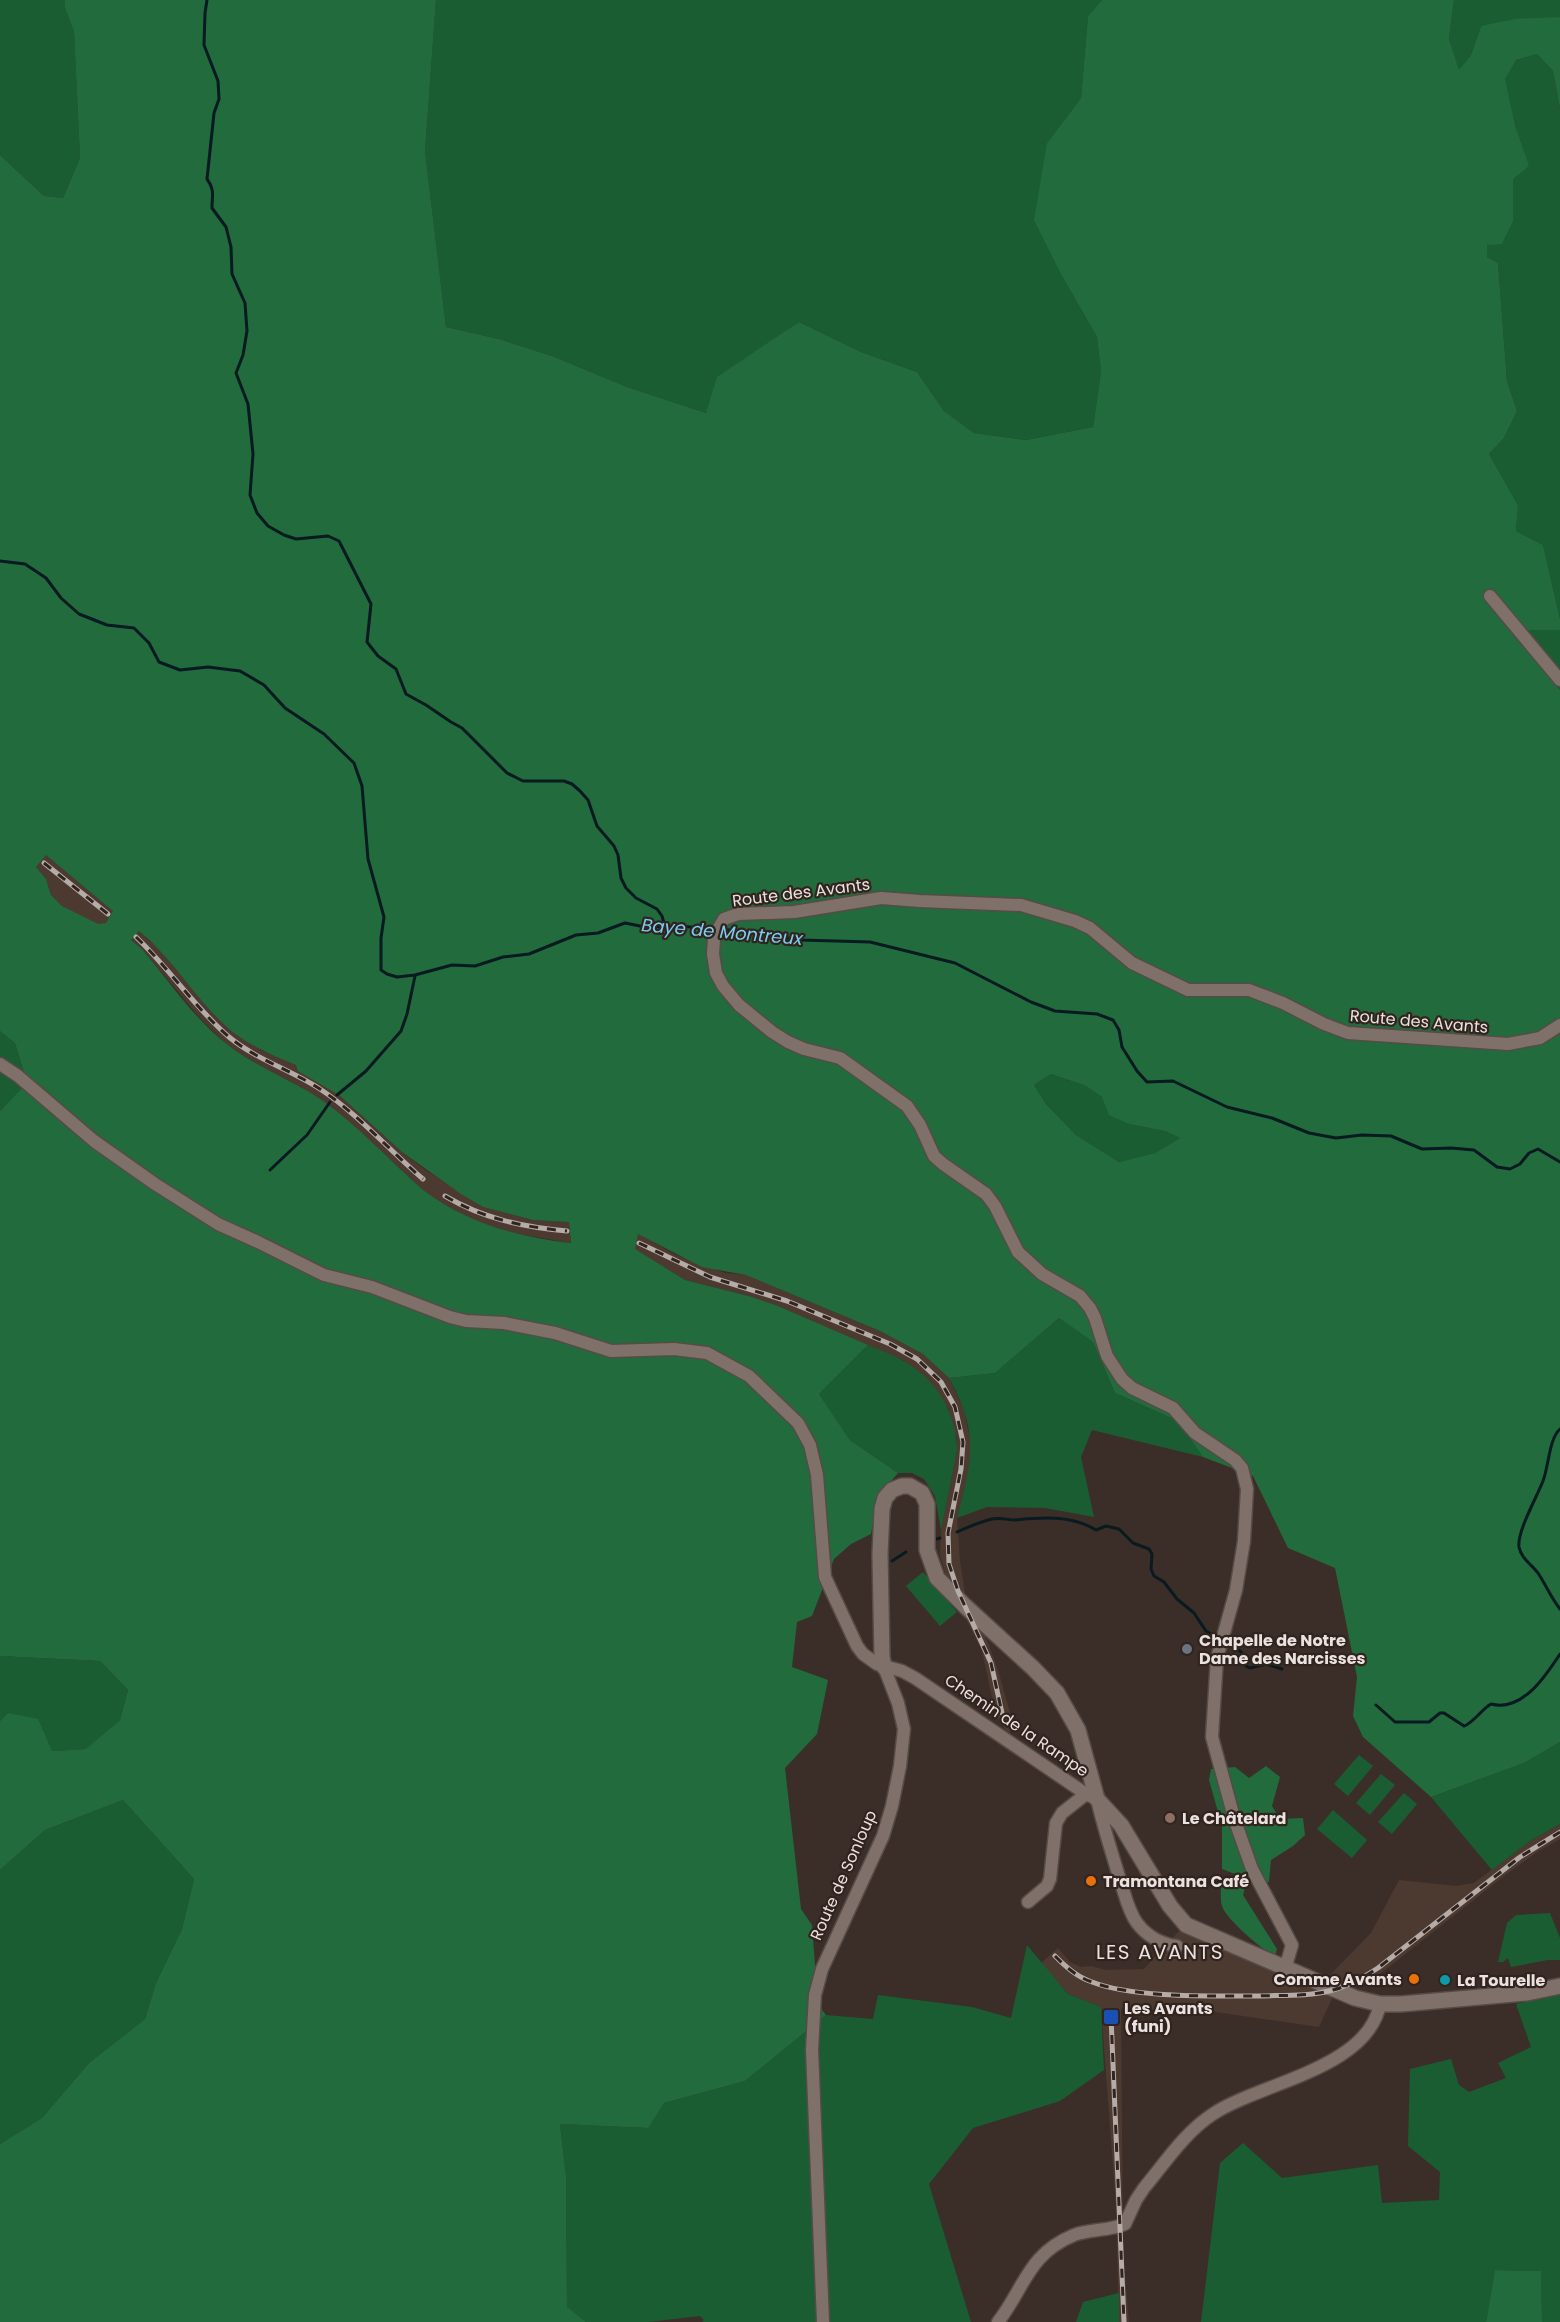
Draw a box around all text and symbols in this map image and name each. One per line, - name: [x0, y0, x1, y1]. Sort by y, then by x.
- street label: Route des Avants: [731, 873, 871, 912]
- water label: Baye de Montreux: [640, 912, 805, 951]
- street label: Route des Avants: [1349, 1004, 1489, 1039]
- place label: Chapelle de Notre Dame des Narcisses: [1199, 1629, 1366, 1670]
- marker: Chapelle de Notre Dame des Narcisses: [1180, 1642, 1194, 1656]
- street label: Chemin de la Rampe: [940, 1669, 1093, 1782]
- street label: Route de Sonloup: [804, 1806, 883, 1944]
- place label: Le Châtelard: [1182, 1807, 1286, 1830]
- marker: Le Châtelard: [1163, 1811, 1177, 1825]
- place label: Tramontana Café: [1103, 1870, 1249, 1893]
- marker: Tramontana Café: [1084, 1874, 1098, 1888]
- district label: LES AVANTS: [1096, 1938, 1224, 1966]
- place label: Comme Avants: [1274, 1968, 1402, 1991]
- place label: La Tourelle: [1457, 1969, 1545, 1992]
- marker: Comme Avants: [1407, 1972, 1421, 1986]
- marker: La Tourelle: [1438, 1973, 1452, 1987]
- place label: Les Avants (funi): [1124, 1997, 1213, 2038]
- marker: Les Avants (funi): [1102, 2008, 1120, 2026]

